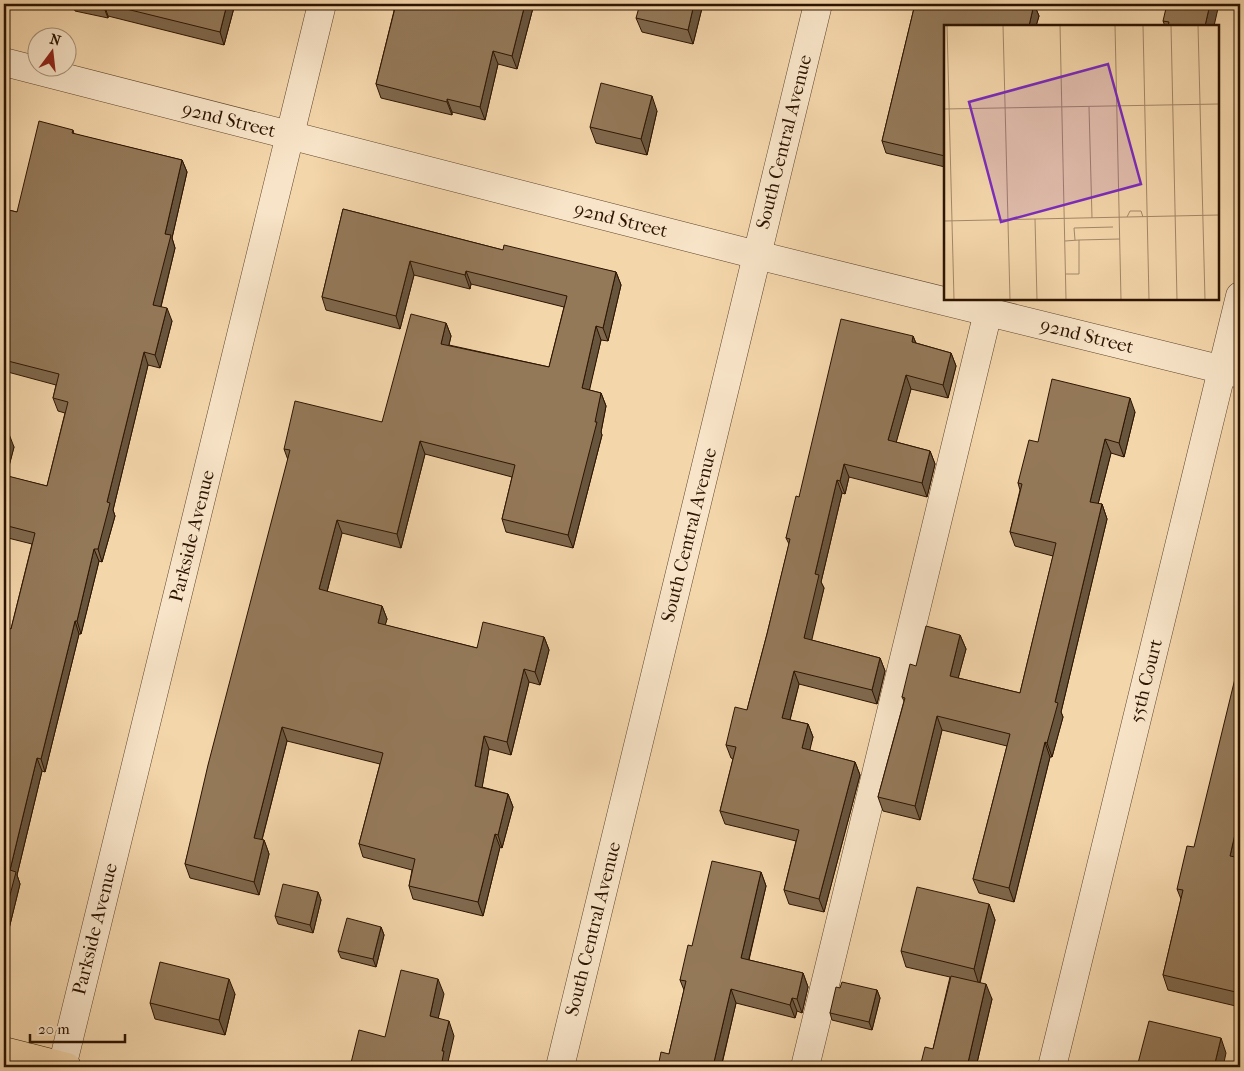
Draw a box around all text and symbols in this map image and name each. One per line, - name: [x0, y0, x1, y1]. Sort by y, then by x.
- inset map: [944, 25, 1219, 300]
- north arrow: [28, 28, 78, 78]
- text: N: [48, 30, 63, 50]
- street label: South Central Avenue: [752, 53, 816, 231]
- street label: 92nd Street: [180, 98, 278, 142]
- street label: 92nd Street: [572, 198, 670, 242]
- street label: 92nd Street: [1038, 314, 1136, 358]
- street label: South Central Avenue: [657, 446, 721, 624]
- street label: Parkside Avenue: [165, 468, 219, 604]
- street label: 55th Court: [1125, 636, 1167, 725]
- street label: South Central Avenue: [561, 840, 625, 1018]
- street label: Parkside Avenue: [68, 861, 122, 997]
- scale bar: [30, 1011, 125, 1043]
- text: 20 m: [38, 1020, 70, 1038]

